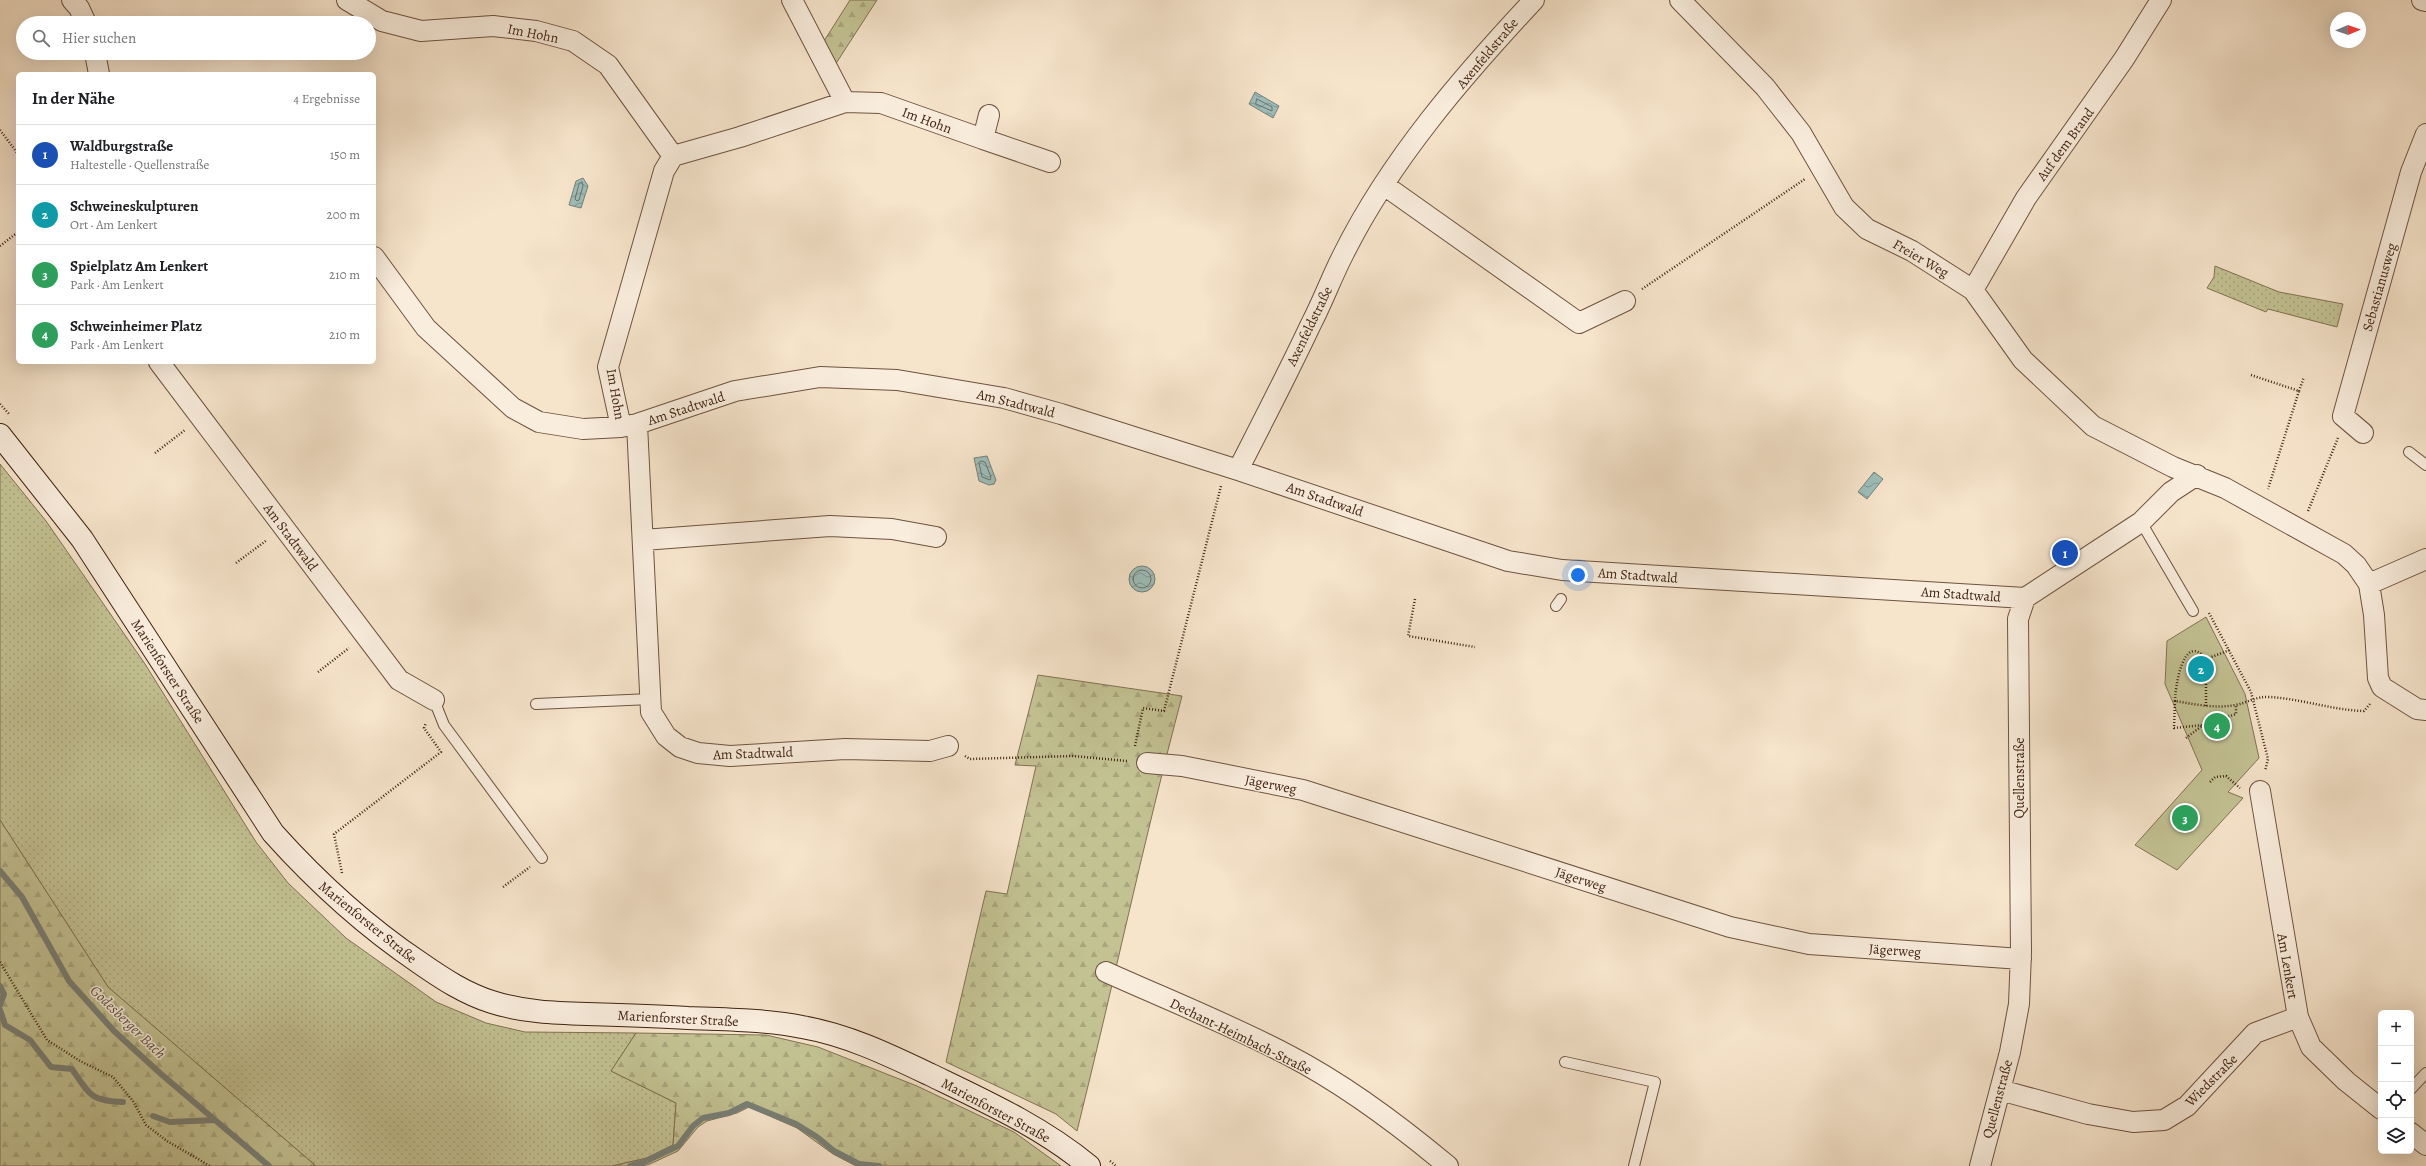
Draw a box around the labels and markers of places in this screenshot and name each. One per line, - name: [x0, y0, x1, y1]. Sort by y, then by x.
- pin: 1: [2052, 538, 2078, 568]
- pin: 2: [2188, 654, 2214, 684]
- pin: 4: [2204, 711, 2230, 741]
- pin: 3: [2172, 803, 2198, 833]

